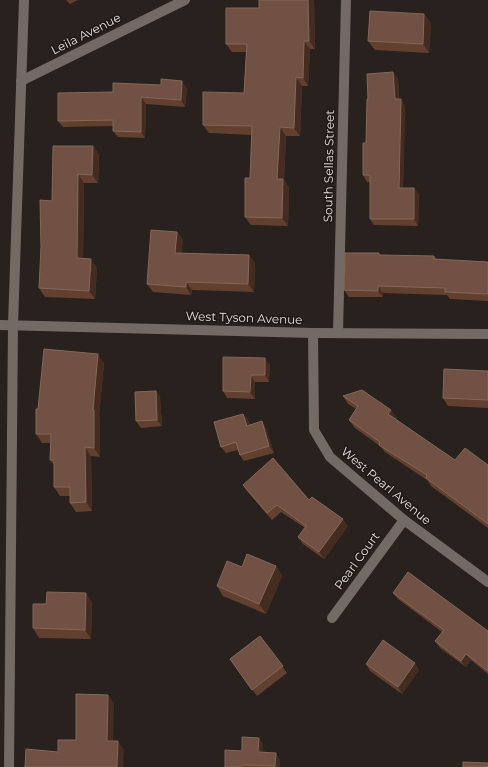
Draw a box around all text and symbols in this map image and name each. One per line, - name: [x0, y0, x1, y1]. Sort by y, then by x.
- street label: Leila Avenue: [48, 10, 123, 58]
- street label: South Sellas Street: [320, 109, 337, 222]
- street label: West Tyson Avenue: [185, 308, 303, 327]
- street label: West Pearl Avenue: [338, 444, 434, 528]
- street label: Pearl Court: [331, 529, 383, 592]

